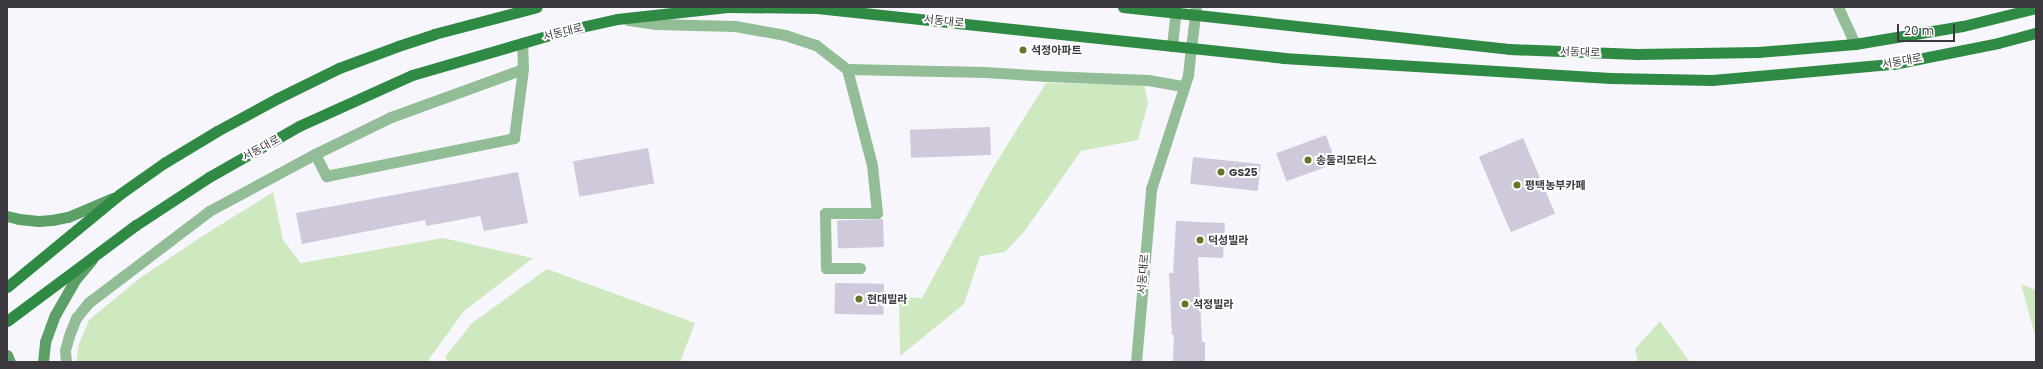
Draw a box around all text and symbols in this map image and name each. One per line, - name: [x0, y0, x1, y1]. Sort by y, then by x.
- street label: 서동대로: [923, 12, 965, 30]
- scale bar: [1899, 16, 1957, 42]
- street label: 서동대로: [542, 21, 584, 43]
- text: 20 m: [1904, 22, 1934, 39]
- place label: 석정아파트: [1031, 43, 1082, 57]
- marker: 석정아파트: [1018, 45, 1028, 55]
- street label: 서동대로: [1560, 45, 1600, 59]
- street label: 서동대로: [1881, 51, 1923, 71]
- street label: 서동대로: [240, 132, 282, 164]
- place label: 송둘리모터스: [1316, 153, 1377, 167]
- marker: 송둘리모터스: [1303, 155, 1313, 165]
- place label: GS25: [1229, 165, 1258, 179]
- marker: GS25: [1216, 167, 1226, 177]
- place label: 평택농부카페: [1525, 178, 1586, 192]
- marker: 평택농부카페: [1512, 180, 1522, 190]
- place label: 덕성빌라: [1208, 233, 1248, 247]
- marker: 덕성빌라: [1195, 235, 1205, 245]
- street label: 서동대로: [1135, 253, 1151, 295]
- place label: 현대빌라: [867, 292, 907, 306]
- marker: 현대빌라: [854, 294, 864, 304]
- place label: 석정빌라: [1193, 297, 1233, 311]
- marker: 석정빌라: [1180, 299, 1190, 309]

